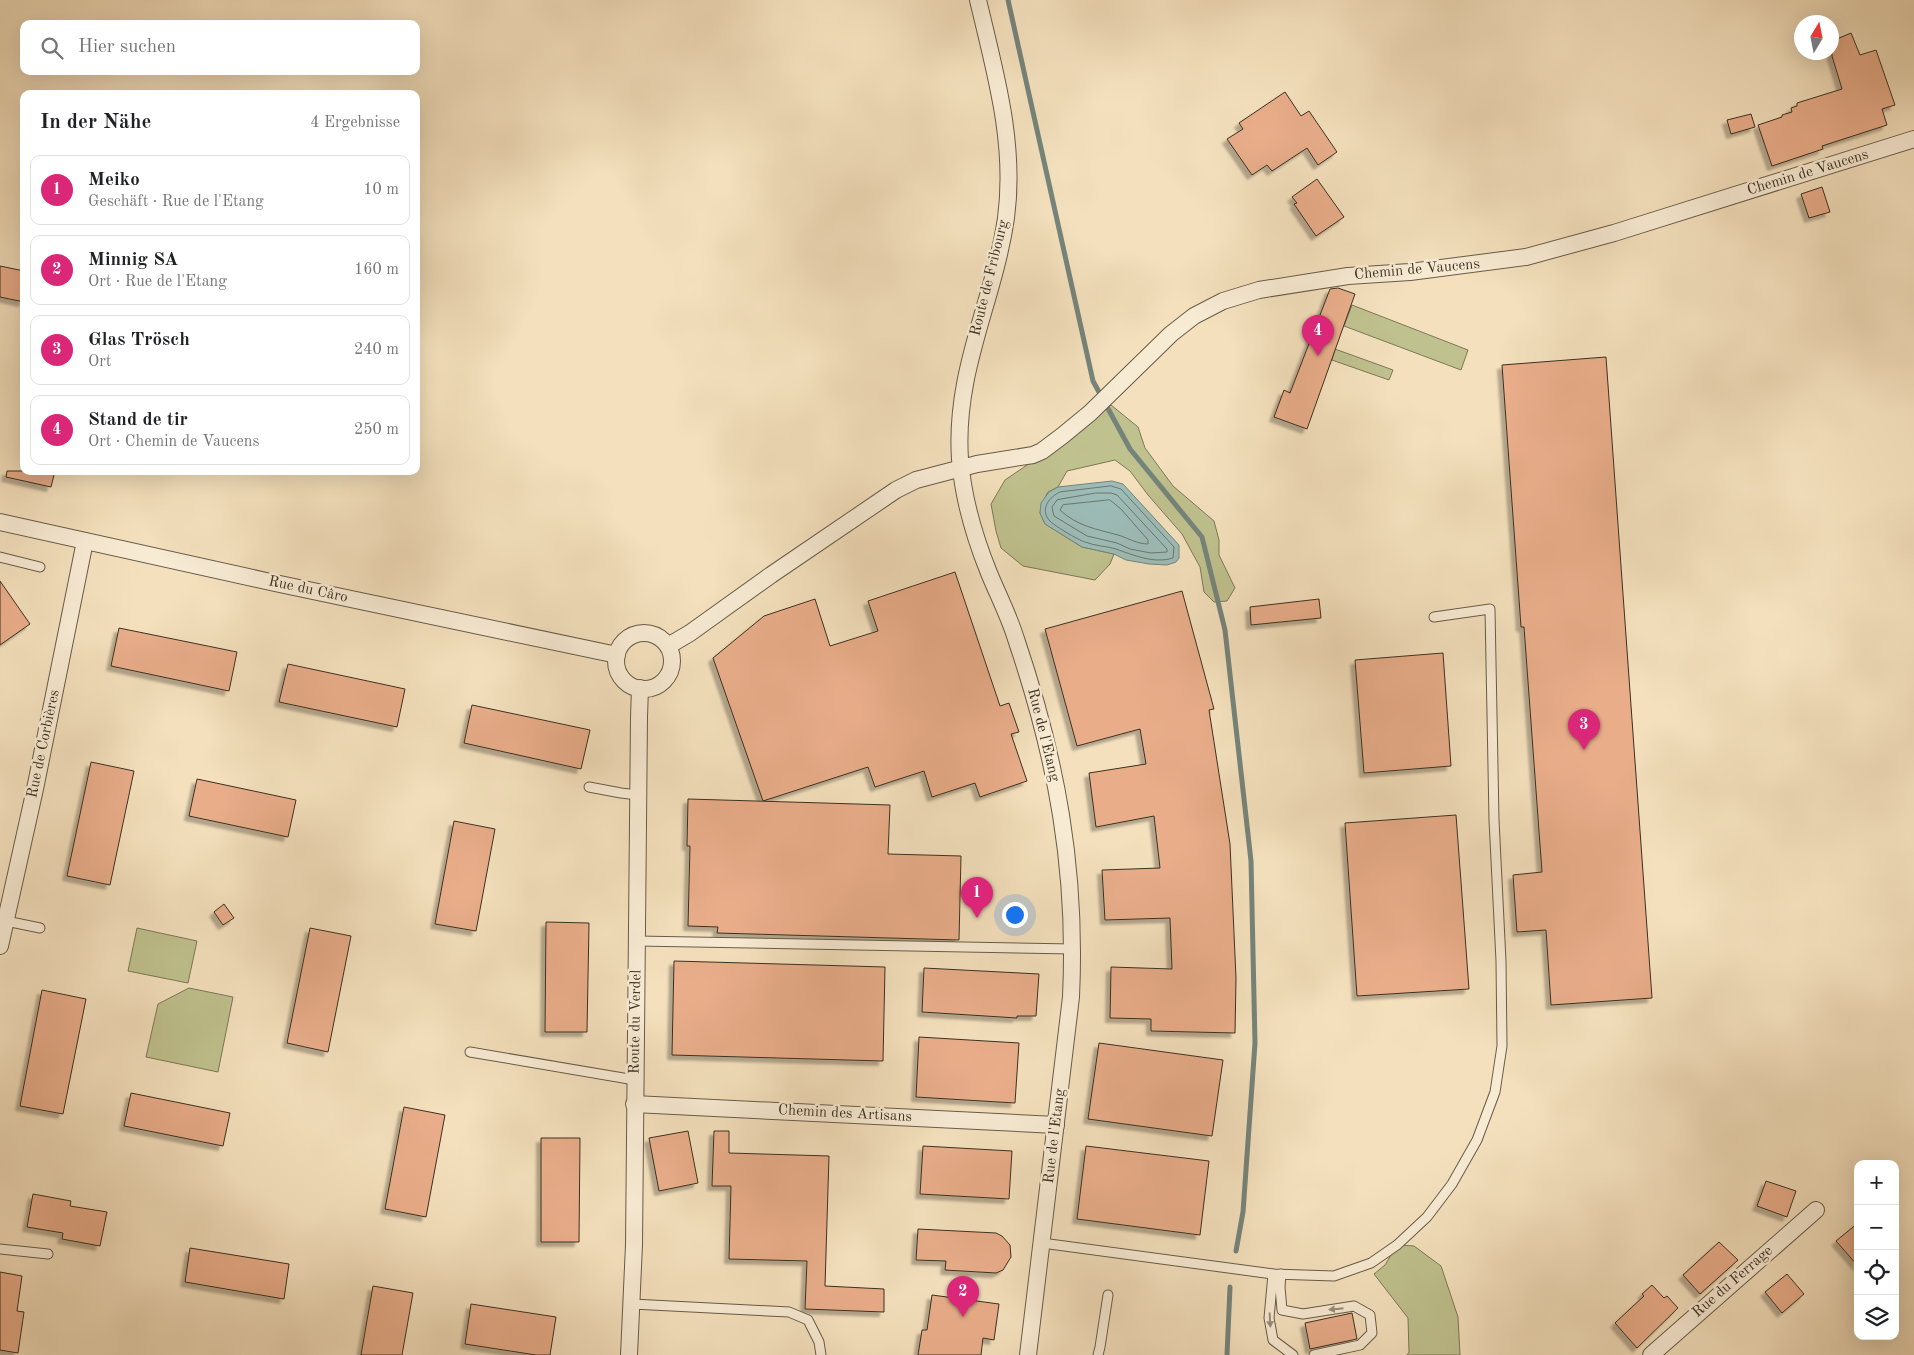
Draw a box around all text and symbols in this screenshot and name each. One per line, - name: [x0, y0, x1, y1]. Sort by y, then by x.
- north arrow: [1794, 15, 1839, 60]
- search box: [20, 20, 420, 75]
- icon: search: [38, 34, 66, 62]
- text: Hier suchen: [78, 38, 176, 57]
- text: In der Nähe: [40, 112, 151, 133]
- text: 4 Ergebnisse: [310, 115, 400, 131]
- street label: Chemin de Vaucens: [1745, 147, 1871, 199]
- text: Meiko: [88, 171, 140, 190]
- text: 1: [52, 182, 62, 198]
- text: 10 m: [363, 182, 399, 198]
- text: Geschäft · Rue de l'Etang: [88, 194, 264, 210]
- street label: Route de Fribourg: [968, 218, 1012, 338]
- text: Minnig SA: [88, 251, 178, 270]
- street label: Chemin de Vaucens: [1354, 257, 1480, 283]
- text: 2: [52, 262, 62, 278]
- text: 160 m: [354, 262, 399, 278]
- text: Ort · Rue de l'Etang: [88, 274, 227, 290]
- pin: 4: [1302, 315, 1334, 356]
- text: Glas Trösch: [88, 331, 190, 350]
- text: 3: [52, 342, 62, 358]
- text: 240 m: [354, 342, 399, 358]
- text: Ort: [88, 354, 111, 370]
- text: Stand de tir: [88, 411, 188, 430]
- text: 4: [52, 422, 62, 438]
- text: 250 m: [354, 422, 399, 438]
- text: Ort · Chemin de Vaucens: [88, 434, 259, 450]
- street label: Rue du Câro: [267, 574, 349, 606]
- street label: Rue de l'Etang: [1024, 687, 1062, 783]
- street label: Rue de Corbières: [25, 688, 63, 800]
- pin: 3: [1568, 709, 1600, 750]
- pin: 1: [961, 877, 993, 918]
- your location: [1002, 902, 1028, 928]
- street label: Route du Verdel: [628, 970, 644, 1074]
- street label: Rue de l'Etang: [1042, 1088, 1068, 1184]
- street label: Chemin des Artisans: [778, 1103, 912, 1125]
- map controls: [1854, 1160, 1899, 1340]
- button: +: [1854, 1160, 1899, 1205]
- button: −: [1854, 1205, 1899, 1250]
- street label: Rue du Ferrage: [1690, 1243, 1776, 1321]
- button: locate: [1854, 1250, 1899, 1295]
- pin: 2: [947, 1276, 979, 1317]
- button: layers: [1854, 1295, 1899, 1340]
- one-way arrow: [1328, 1305, 1344, 1313]
- one-way arrow: [1267, 1312, 1275, 1328]

